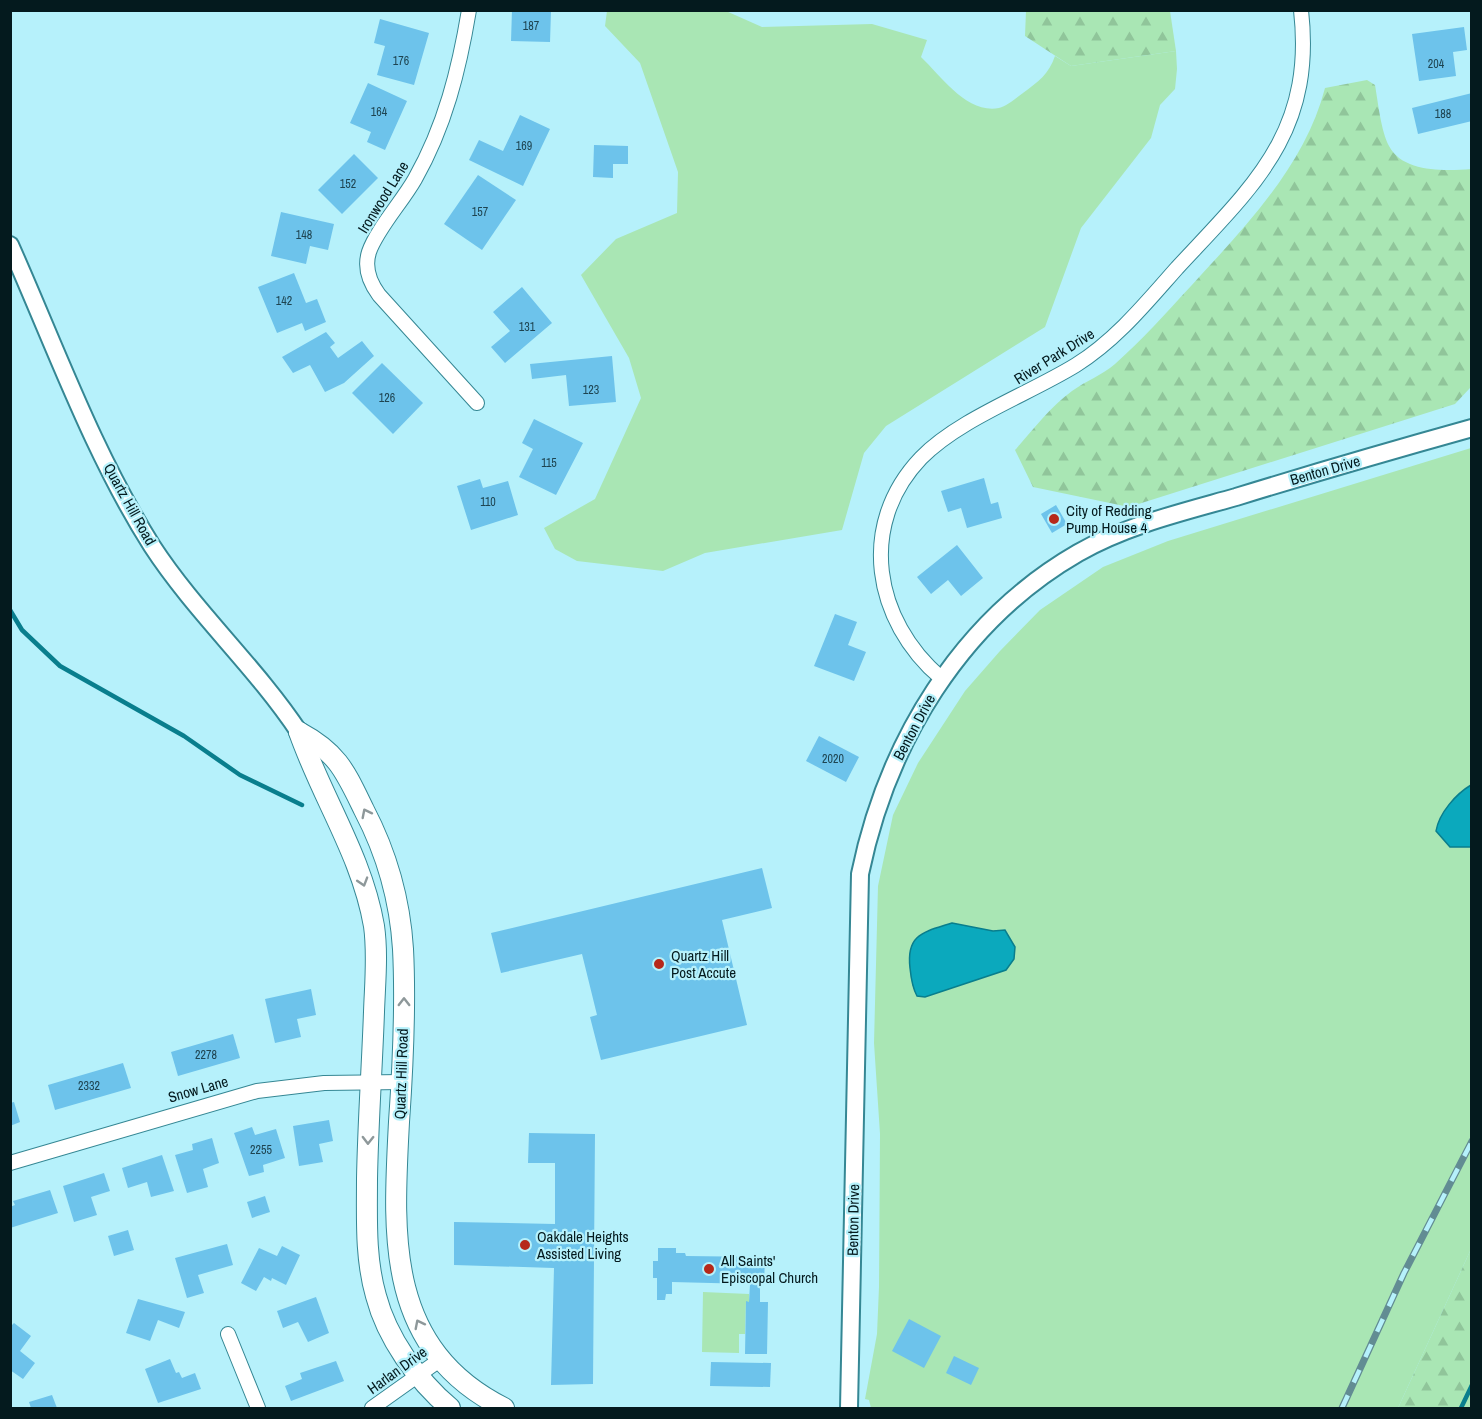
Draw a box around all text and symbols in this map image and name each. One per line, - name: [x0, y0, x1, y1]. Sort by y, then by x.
- house number: 187: [523, 18, 540, 34]
- house number: 176: [393, 53, 409, 69]
- house number: 204: [1428, 56, 1445, 72]
- house number: 164: [371, 104, 388, 120]
- house number: 188: [1435, 106, 1451, 122]
- house number: 169: [516, 138, 532, 154]
- street label: Ironwood Lane: [353, 157, 414, 237]
- house number: 152: [340, 176, 356, 192]
- house number: 157: [472, 204, 489, 220]
- house number: 148: [296, 227, 312, 243]
- house number: 142: [276, 293, 292, 309]
- house number: 131: [519, 319, 536, 335]
- street label: River Park Drive: [1010, 323, 1098, 389]
- house number: 123: [583, 382, 599, 398]
- house number: 126: [379, 390, 395, 406]
- street label: Benton Drive: [1288, 450, 1363, 490]
- house number: 115: [541, 455, 557, 471]
- street label: Quartz Hill Road: [99, 459, 161, 549]
- house number: 110: [480, 494, 496, 510]
- place label: City of Redding Pump House 4: [1066, 500, 1152, 538]
- marker: City of Redding Pump House 4: [1047, 512, 1061, 526]
- street label: Benton Drive: [888, 690, 940, 764]
- house number: 2020: [822, 751, 844, 767]
- one-way arrow: [362, 809, 373, 819]
- one-way arrow: [356, 876, 368, 887]
- place label: Quartz Hill Post Accute: [671, 945, 736, 983]
- marker: Quartz Hill Post Accute: [652, 957, 666, 971]
- one-way arrow: [398, 998, 410, 1007]
- street label: Quartz Hill Road: [389, 1028, 413, 1120]
- house number: 2278: [195, 1047, 217, 1063]
- street label: Snow Lane: [166, 1070, 231, 1108]
- house number: 2332: [78, 1078, 100, 1094]
- one-way arrow: [362, 1136, 374, 1145]
- house number: 2255: [250, 1142, 272, 1158]
- street label: Benton Drive: [842, 1184, 864, 1256]
- place label: Oakdale Heights Assisted Living: [536, 1226, 629, 1264]
- marker: Oakdale Heights Assisted Living: [518, 1238, 532, 1252]
- place label: All Saints' Episcopal Church: [720, 1250, 818, 1288]
- marker: All Saints' Episcopal Church: [702, 1262, 716, 1276]
- one-way arrow: [415, 1320, 427, 1331]
- street label: Harlan Drive: [363, 1341, 431, 1399]

